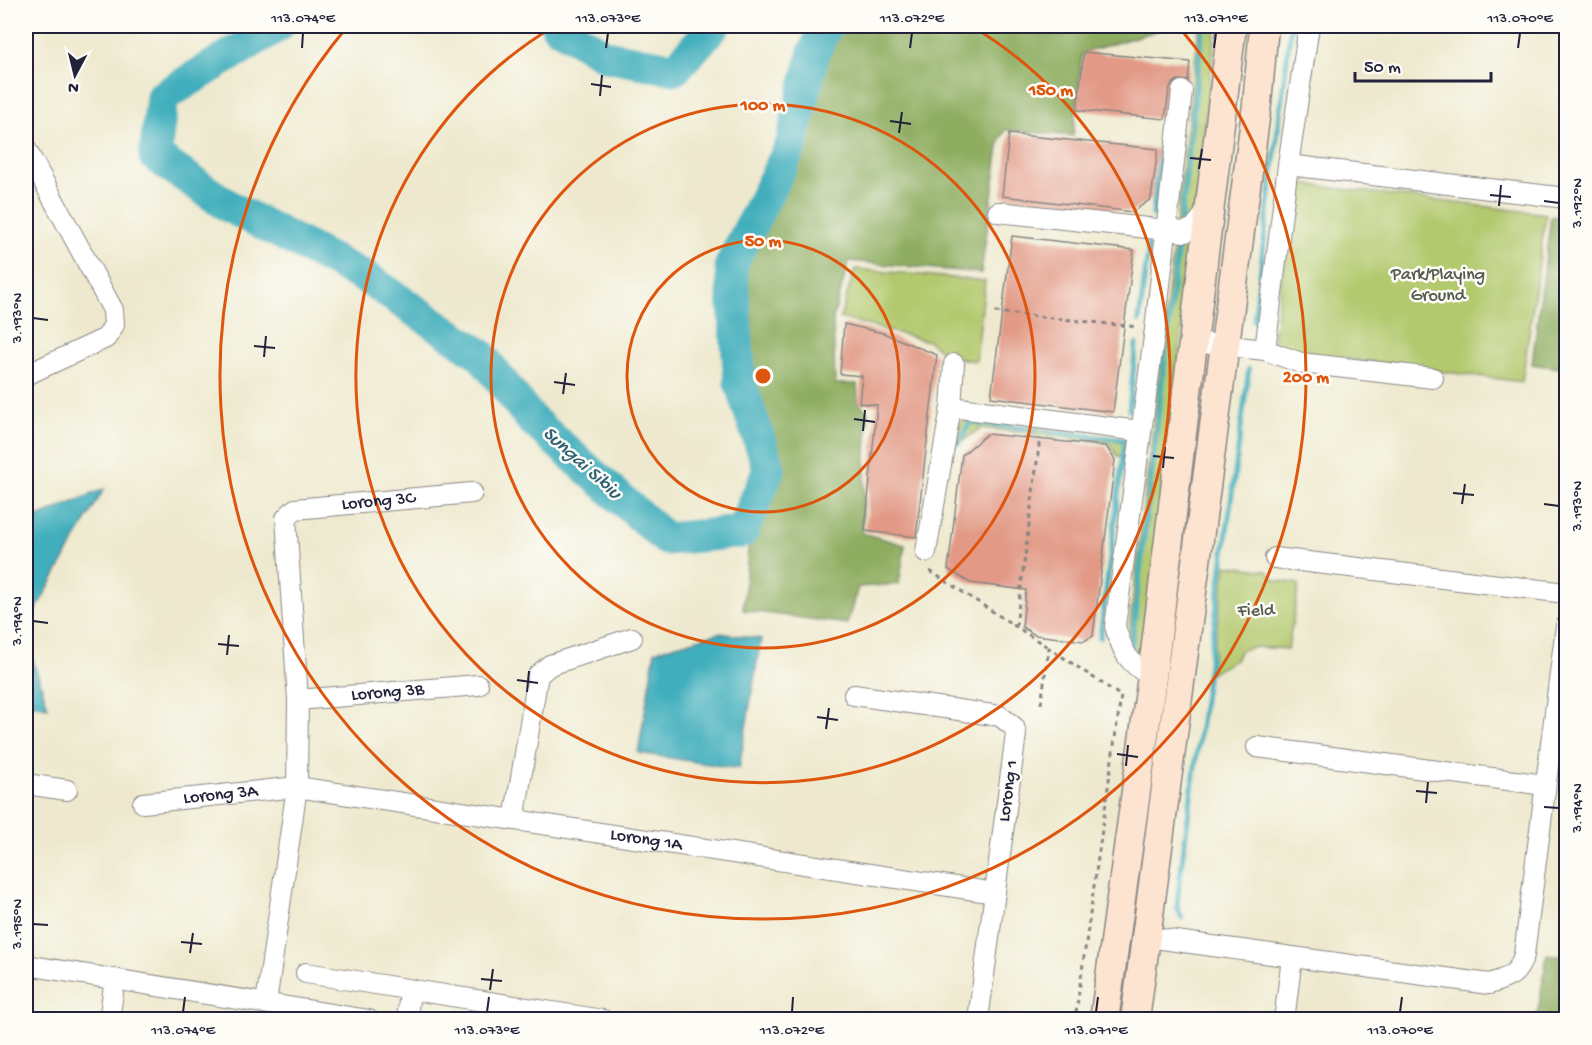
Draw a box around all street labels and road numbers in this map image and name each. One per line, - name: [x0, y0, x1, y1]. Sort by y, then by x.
- street label: Lorong 3C: [341, 488, 417, 515]
- street label: Lorong 3B: [350, 679, 426, 706]
- street label: Lorong 1: [994, 759, 1024, 823]
- street label: Lorong 3A: [182, 780, 260, 809]
- street label: Lorong 1A: [609, 824, 685, 856]

